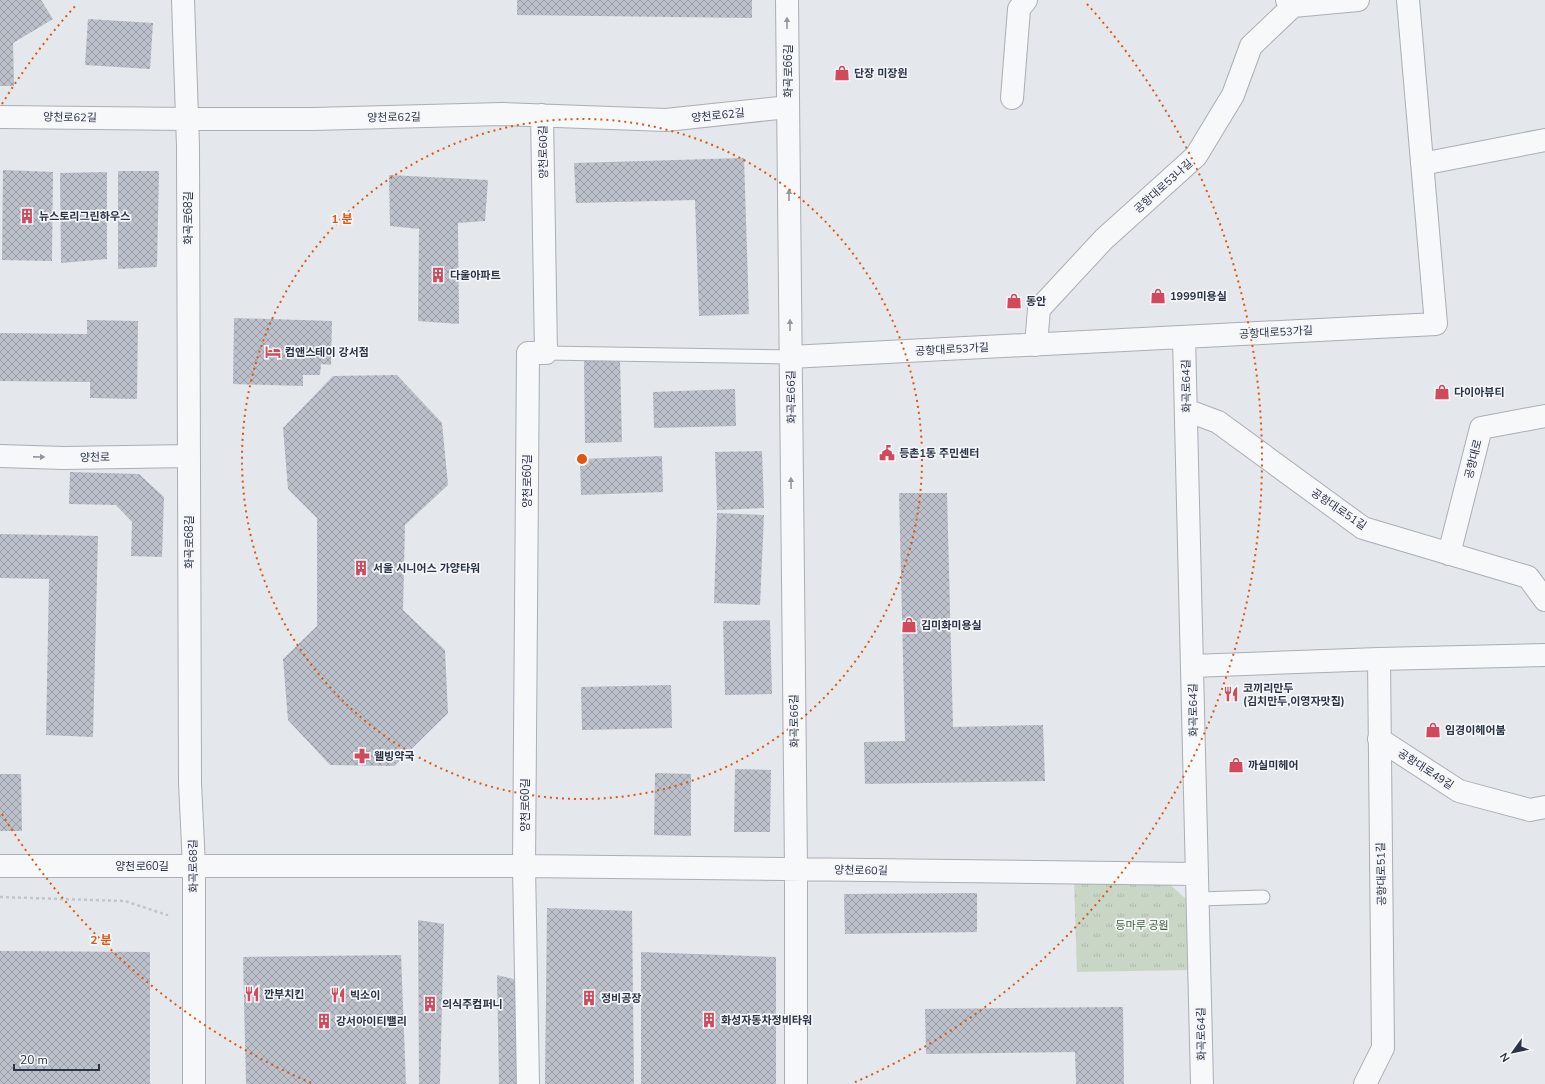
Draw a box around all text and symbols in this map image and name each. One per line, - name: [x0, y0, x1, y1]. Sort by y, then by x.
- one-way arrow: [784, 16, 790, 29]
- street label: 화곡로66길: [781, 44, 796, 98]
- shop icon: 단장 미장원: [833, 64, 851, 82]
- place label: 단장 미장원: [854, 66, 908, 81]
- street label: 양천로62길: [691, 105, 746, 126]
- street label: 양천로62길: [43, 110, 97, 125]
- street label: 양천로62길: [367, 110, 421, 125]
- street label: 양천로60길: [536, 125, 551, 179]
- street label: 공항대로53나길: [1131, 156, 1196, 217]
- one-way arrow: [786, 188, 792, 201]
- street label: 화곡로68길: [181, 191, 196, 245]
- building icon: 뉴스토리그린하우스: [18, 207, 36, 225]
- place label: 뉴스토리그린하우스: [39, 209, 130, 224]
- text: 1 분: [331, 211, 353, 227]
- building icon: 다울아파트: [429, 266, 447, 284]
- place label: 다울아파트: [450, 268, 501, 283]
- shop icon: 1999미용실: [1149, 287, 1167, 305]
- place label: 1999미용실: [1170, 289, 1227, 304]
- shop icon: 동안: [1005, 292, 1023, 310]
- place label: 동안: [1026, 294, 1046, 309]
- one-way arrow: [787, 318, 793, 331]
- street label: 공항대로53가길: [1239, 323, 1313, 342]
- street label: 공항대로53가길: [915, 340, 989, 359]
- hotel icon: 컴앤스테이 강서점: [264, 343, 282, 361]
- place label: 컴앤스테이 강서점: [285, 345, 369, 360]
- street label: 화곡로64길: [1179, 359, 1194, 413]
- street label: 화곡로66길: [784, 370, 799, 424]
- shop icon: 다이아뷰티: [1433, 383, 1451, 401]
- place label: 다이아뷰티: [1454, 385, 1505, 400]
- street label: 공항대로: [1461, 438, 1486, 481]
- public building icon: 등촌1동 주민센터: [878, 444, 896, 462]
- place label: 등촌1동 주민센터: [899, 446, 979, 461]
- street label: 양천로: [80, 450, 110, 465]
- centre of rings: [575, 452, 589, 466]
- one-way arrow: [33, 454, 46, 460]
- street label: 양천로60길: [520, 454, 535, 508]
- one-way arrow: [788, 476, 794, 489]
- street label: 공항대로51길: [1308, 485, 1369, 533]
- street label: 화곡로68길: [182, 515, 197, 569]
- building icon: 서울 시니어스 가양타워: [352, 559, 370, 577]
- place label: 서울 시니어스 가양타워: [373, 561, 480, 576]
- shop icon: 김미화미용실: [900, 616, 918, 634]
- place label: 김미화미용실: [921, 618, 982, 633]
- place label: 코끼리만두 (김치만두,이영자맛집): [1243, 681, 1345, 709]
- street label: 화곡로64길: [1186, 683, 1201, 737]
- restaurant icon: 코끼리만두 (김치만두,이영자맛집): [1222, 685, 1240, 703]
- street label: 화곡로66길: [787, 694, 802, 748]
- shop icon: 임경이헤어붐: [1424, 721, 1442, 739]
- place label: 임경이헤어붐: [1445, 723, 1506, 738]
- street label: 공항대로49길: [1395, 746, 1457, 793]
- pharmacy icon: 웰빙약국: [353, 747, 371, 765]
- place label: 웰빙약국: [374, 749, 414, 764]
- shop icon: 까실미헤어: [1227, 756, 1245, 774]
- place label: 까실미헤어: [1248, 758, 1299, 773]
- street label: 양천로60길: [518, 778, 533, 832]
- street label: 화곡로68길: [186, 839, 201, 893]
- street label: 공항대로51길: [1373, 842, 1390, 906]
- street label: 양천로60길: [115, 859, 169, 874]
- street label: 양천로60길: [834, 863, 888, 878]
- park label: 등마루 공원: [1115, 918, 1169, 933]
- text: 2 분: [90, 932, 112, 948]
- restaurant icon: 깐부치킨: [243, 985, 261, 1003]
- restaurant icon: 빅소이: [329, 986, 347, 1004]
- place label: 깐부치킨: [264, 987, 304, 1002]
- place label: 빅소이: [350, 988, 380, 1003]
- building icon: 정비공장: [580, 989, 598, 1007]
- place label: 정비공장: [601, 991, 641, 1006]
- building icon: 의식주컴퍼니: [421, 995, 439, 1013]
- place label: 의식주컴퍼니: [442, 997, 503, 1012]
- street label: 화곡로64길: [1194, 1007, 1209, 1061]
- building icon: 화성자동차정비타워: [700, 1011, 718, 1029]
- building icon: 강서아이티밸리: [315, 1012, 333, 1030]
- place label: 화성자동차정비타워: [721, 1013, 812, 1028]
- place label: 강서아이티밸리: [336, 1014, 407, 1029]
- north arrow: [1493, 1032, 1533, 1072]
- scale bar: [14, 1046, 99, 1072]
- text: N: [1497, 1050, 1514, 1065]
- text: 20 m: [20, 1052, 48, 1068]

